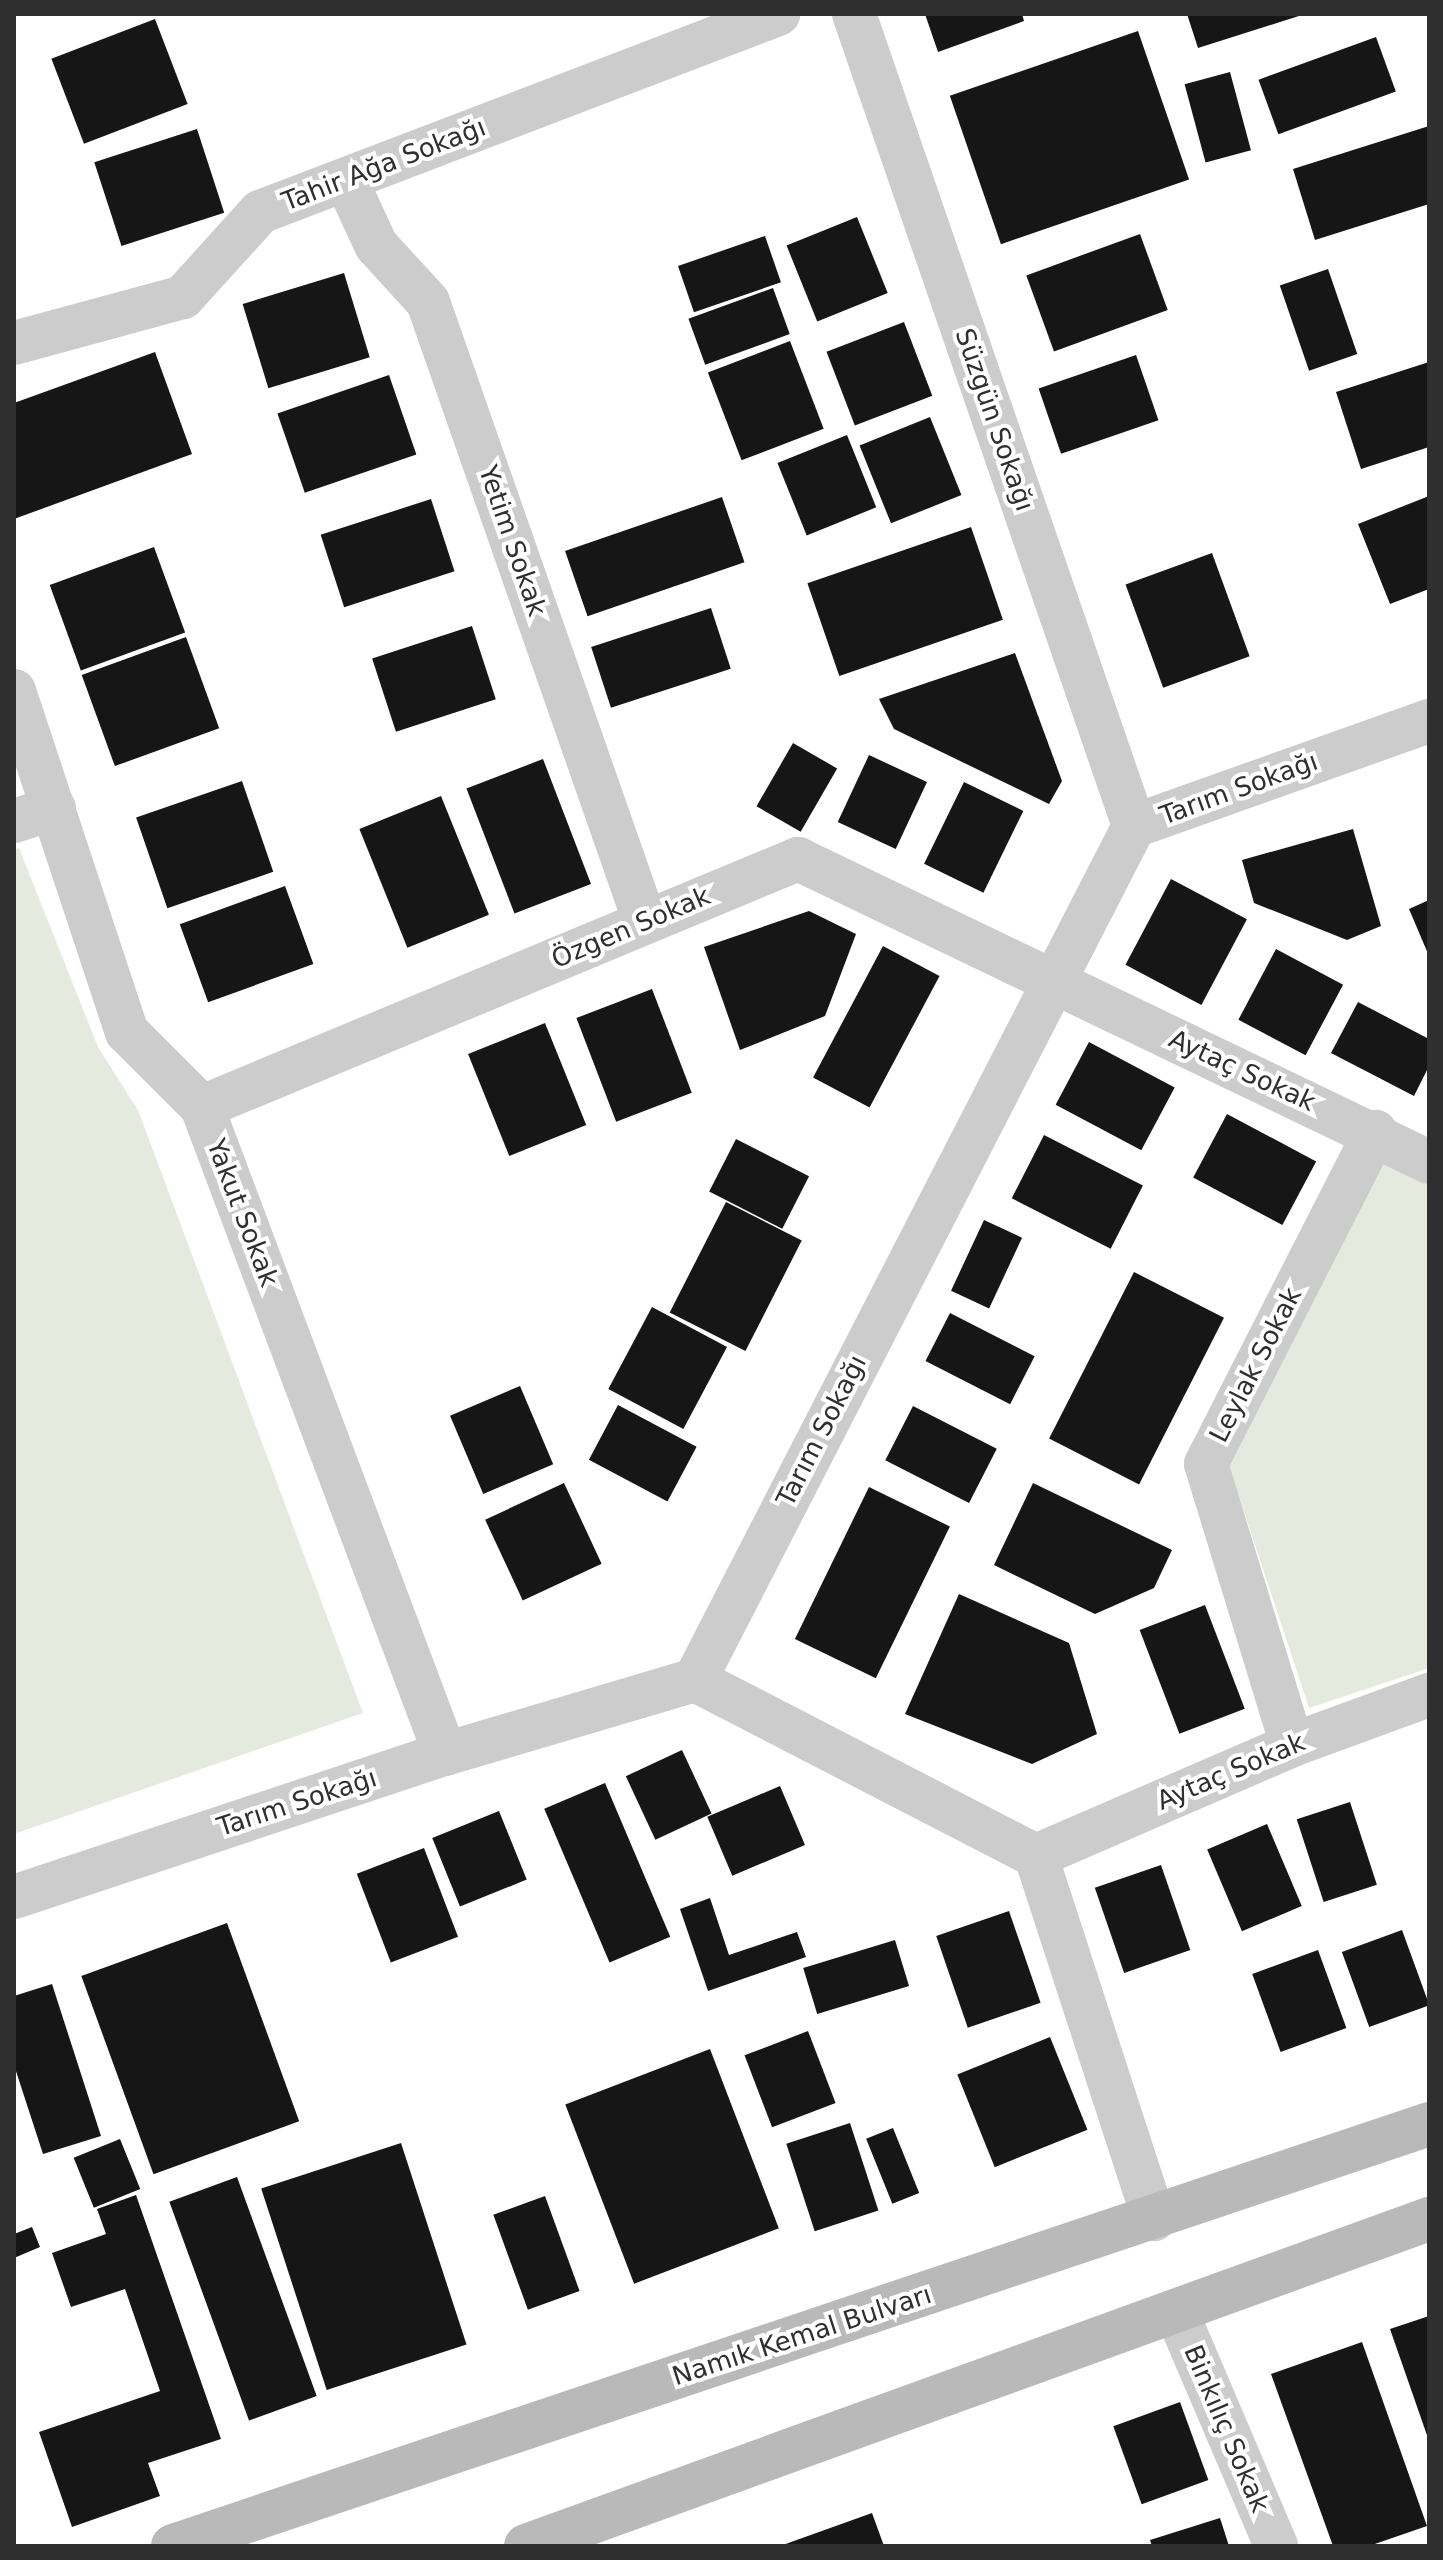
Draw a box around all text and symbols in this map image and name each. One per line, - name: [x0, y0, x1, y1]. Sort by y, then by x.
- street label: Tahir Ağa Sokağı: [278, 112, 490, 218]
- street label: Süzgün Sokağı: [948, 325, 1040, 515]
- street label: Yetim Sokak: [472, 461, 552, 621]
- street label: Tarım Sokağı: [1156, 746, 1322, 832]
- street label: Özgen Sokak: [547, 881, 715, 975]
- street label: Aytaç Sokak: [1164, 1023, 1320, 1119]
- street label: Yakut Sokak: [200, 1135, 284, 1291]
- street label: Leylak Sokak: [1204, 1282, 1308, 1448]
- street label: Tarım Sokağı: [770, 1350, 874, 1512]
- street label: Aytaç Sokak: [1152, 1727, 1310, 1817]
- street label: Tarım Sokağı: [213, 1763, 381, 1843]
- street label: Namık Kemal Bulvarı: [669, 2279, 935, 2393]
- street label: Binkılıç Sokak: [1177, 2341, 1275, 2517]

